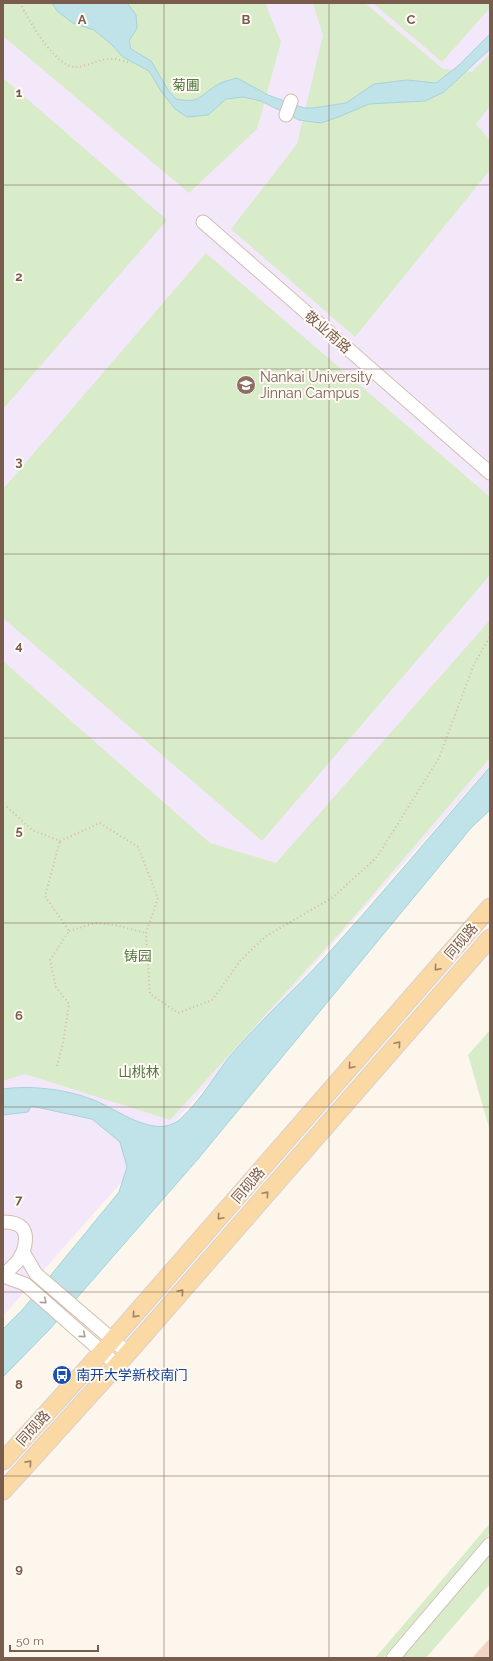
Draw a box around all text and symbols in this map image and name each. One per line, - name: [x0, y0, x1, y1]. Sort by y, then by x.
- text: A: [78, 12, 87, 27]
- text: B: [242, 12, 251, 27]
- text: C: [407, 12, 416, 27]
- park label: 菊圃: [172, 77, 200, 93]
- text: 1: [16, 85, 23, 100]
- text: 2: [15, 269, 23, 284]
- street label: 敬业南路: [302, 308, 354, 356]
- place label: Nankai University Jinnan Campus: [260, 369, 373, 401]
- school or university icon: Nankai University Jinnan Campus: [235, 374, 257, 396]
- text: 3: [15, 454, 23, 469]
- text: 4: [15, 638, 23, 653]
- text: 5: [15, 823, 23, 838]
- street label: 同砚路: [441, 920, 481, 962]
- park label: 铸园: [124, 948, 152, 964]
- one-way arrow: [434, 963, 441, 971]
- text: 6: [15, 1008, 23, 1023]
- one-way arrow: [393, 1041, 400, 1048]
- one-way arrow: [349, 1061, 356, 1069]
- park label: 山桃林: [118, 1064, 160, 1080]
- street label: 同砚路: [228, 1164, 268, 1206]
- text: 7: [15, 1192, 23, 1207]
- one-way arrow: [262, 1192, 269, 1199]
- one-way arrow: [218, 1212, 225, 1219]
- one-way arrow: [176, 1290, 183, 1297]
- one-way arrow: [40, 1297, 47, 1304]
- one-way arrow: [132, 1310, 139, 1317]
- one-way arrow: [79, 1331, 86, 1338]
- bus stop icon: 南开大学新校南门: [51, 1364, 73, 1386]
- place label: 南开大学新校南门: [76, 1367, 188, 1383]
- text: 8: [15, 1377, 23, 1392]
- street label: 同砚路: [13, 1407, 53, 1449]
- one-way arrow: [24, 1460, 31, 1467]
- text: 9: [15, 1561, 23, 1576]
- scale bar: [10, 1627, 98, 1653]
- text: 50 m: [16, 1634, 44, 1648]

